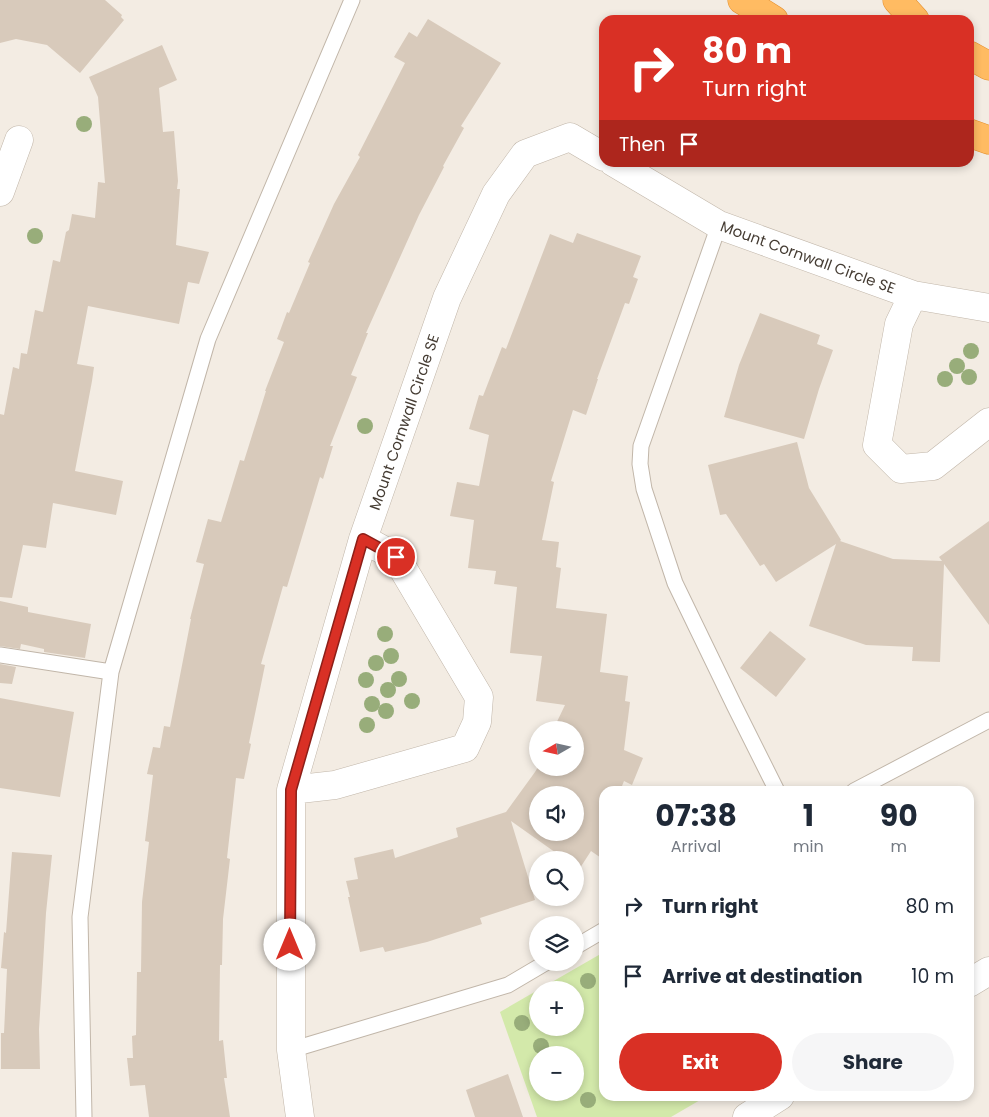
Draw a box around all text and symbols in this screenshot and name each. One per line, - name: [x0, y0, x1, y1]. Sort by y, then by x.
- text: 80 m: [702, 26, 792, 75]
- icon: right: [619, 35, 684, 100]
- text: Turn right: [702, 73, 807, 104]
- icon: arrive: [675, 130, 703, 158]
- text: Then: [619, 131, 665, 158]
- street label: Mount Cornwall Circle SE: [718, 216, 898, 298]
- street label: Mount Cornwall Circle SE: [364, 331, 444, 513]
- pin: [375, 536, 417, 578]
- icon: arrive: [382, 543, 410, 571]
- north arrow: [529, 721, 584, 776]
- map controls: [529, 721, 584, 1101]
- button: sound: [529, 786, 584, 841]
- text: 07:38: [655, 794, 737, 837]
- text: 1: [803, 794, 814, 837]
- text: 90: [880, 794, 918, 837]
- text: Arrival: [671, 835, 721, 858]
- text: min: [793, 835, 824, 858]
- text: m: [891, 835, 907, 858]
- button: search: [529, 851, 584, 906]
- icon: right: [619, 892, 647, 920]
- text: Turn right: [662, 893, 758, 920]
- text: 80 m: [905, 893, 954, 920]
- button: layers: [529, 916, 584, 971]
- position arrow: [263, 918, 315, 970]
- icon: arrive: [619, 962, 647, 990]
- text: Arrive at destination: [662, 963, 863, 990]
- text: 10 m: [911, 963, 954, 990]
- button: +: [529, 981, 584, 1036]
- button: Exit: [619, 1033, 782, 1091]
- button: Share: [792, 1033, 954, 1091]
- button: −: [529, 1046, 584, 1101]

